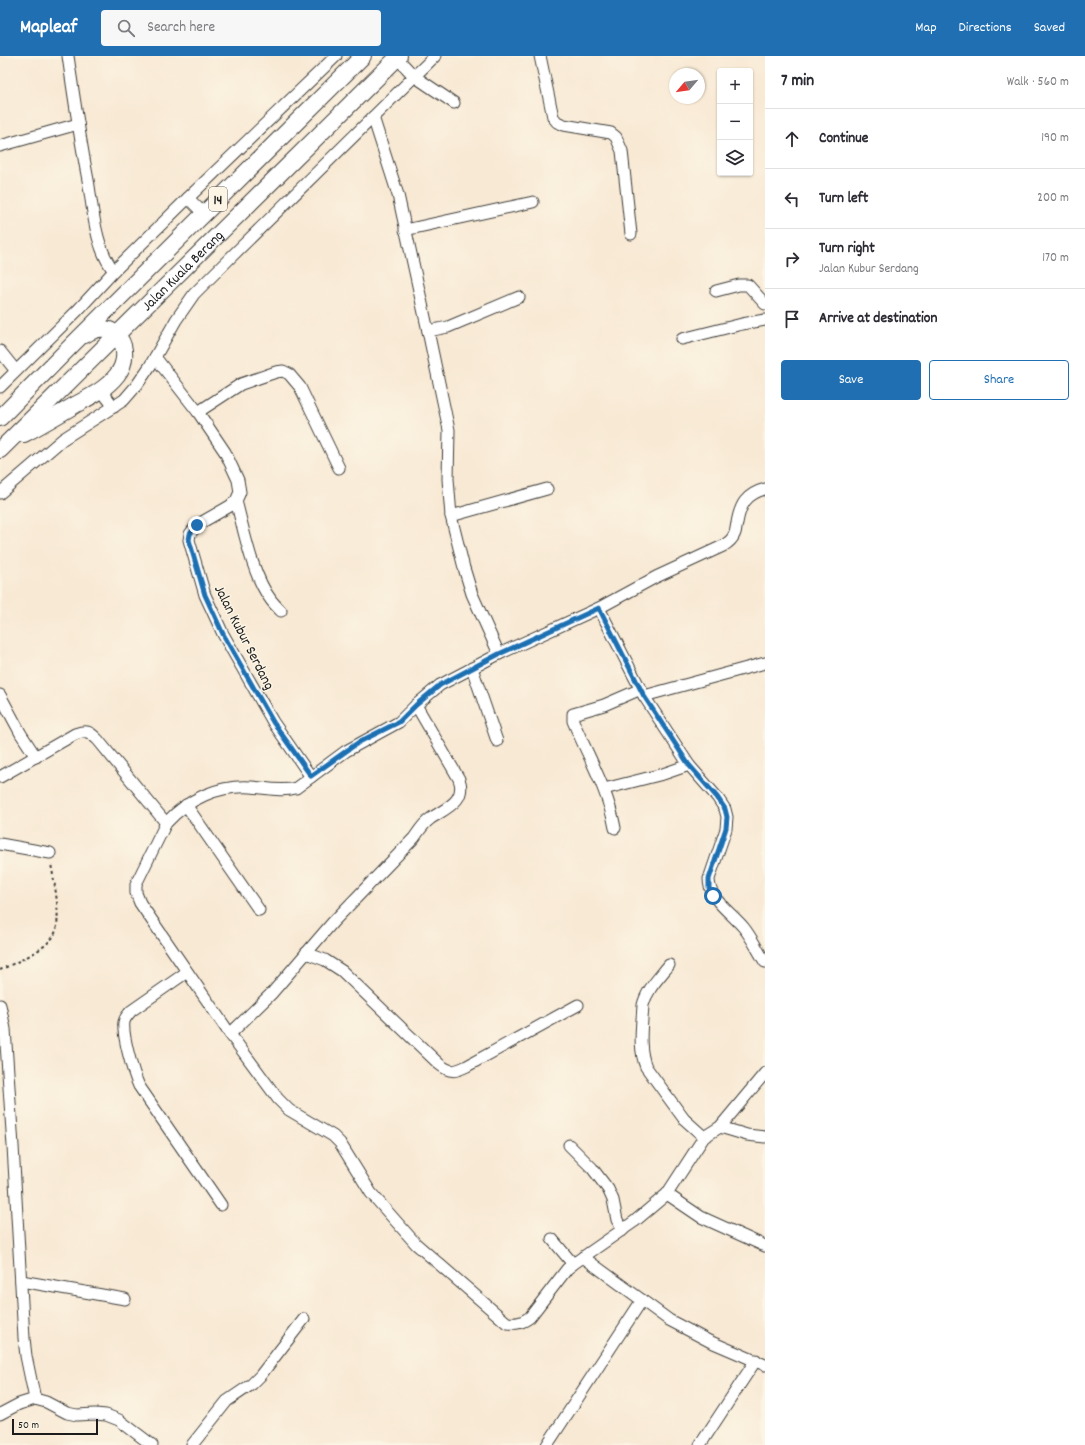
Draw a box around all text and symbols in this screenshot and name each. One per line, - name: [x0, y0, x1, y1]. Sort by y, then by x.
- search box: [101, 10, 381, 46]
- text: Mapleaf: [20, 15, 77, 42]
- icon: search: [115, 17, 137, 39]
- text: Search here: [147, 17, 215, 39]
- text: Map: [915, 18, 937, 38]
- text: Directions: [959, 18, 1012, 38]
- text: Saved: [1034, 18, 1065, 38]
- north arrow: [669, 68, 705, 104]
- map controls: [717, 68, 753, 176]
- button: +: [717, 68, 753, 104]
- text: 7 min: [781, 70, 814, 94]
- text: Walk · 560 m: [1007, 73, 1069, 92]
- button: −: [717, 104, 753, 140]
- icon: ahead: [781, 128, 803, 150]
- text: Continue: [819, 128, 868, 150]
- text: 190 m: [1041, 129, 1069, 148]
- button: layers: [717, 140, 753, 176]
- road number: 14: [209, 187, 227, 211]
- icon: left: [781, 188, 803, 210]
- text: Turn left: [819, 188, 868, 210]
- text: 200 m: [1037, 189, 1069, 208]
- street label: Jalan Kuala Berang: [137, 226, 230, 317]
- text: Turn right: [819, 238, 875, 260]
- icon: right: [781, 248, 803, 270]
- text: 170 m: [1042, 249, 1069, 268]
- text: Jalan Kubur Serdang: [819, 260, 919, 279]
- icon: arrive: [781, 308, 803, 330]
- text: Arrive at destination: [819, 308, 937, 330]
- button: Save: [781, 360, 921, 400]
- button: Share: [929, 360, 1069, 400]
- route end: [188, 516, 206, 534]
- street label: Jalan Kubur Serdang: [207, 582, 279, 694]
- route start: [704, 887, 722, 905]
- scale bar: [12, 1417, 98, 1436]
- text: 50 m: [18, 1418, 39, 1434]

